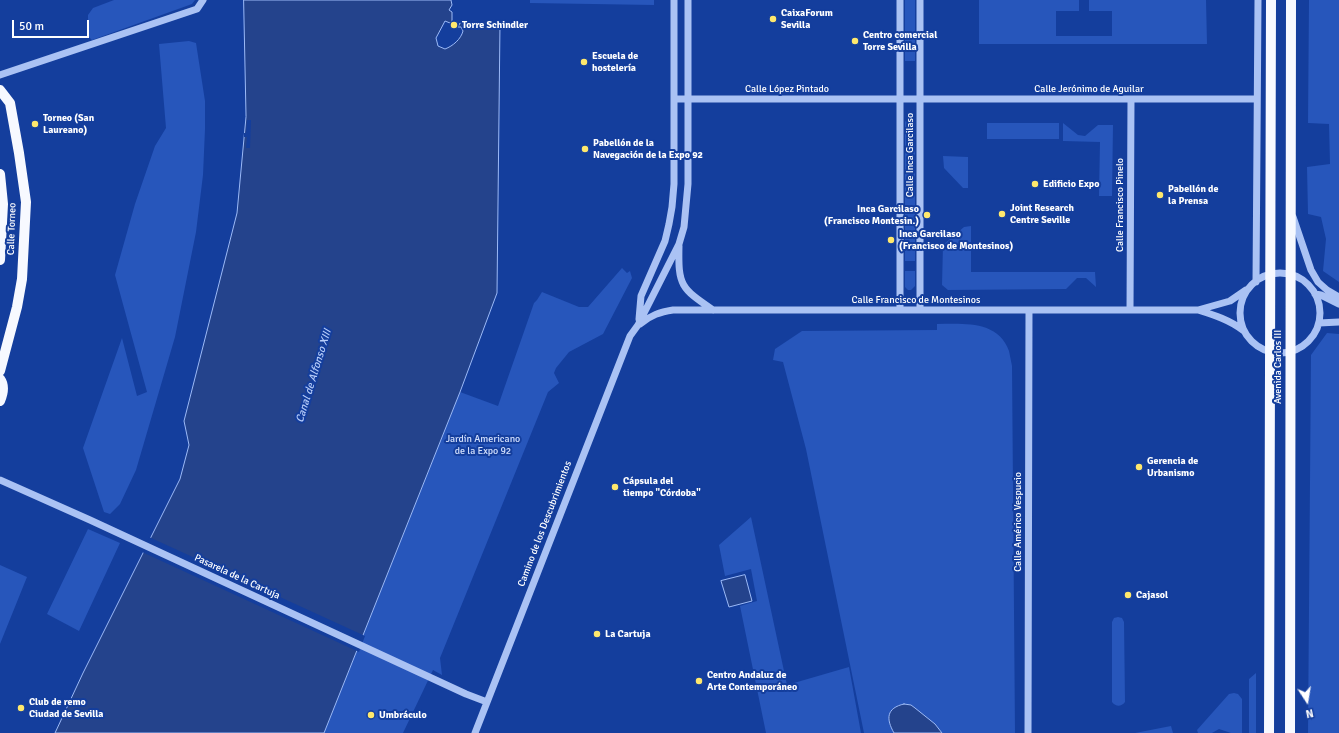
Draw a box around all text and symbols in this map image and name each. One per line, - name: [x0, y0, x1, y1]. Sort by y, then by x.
- place label: CaixaForum Sevilla: [781, 7, 833, 30]
- scale bar: [14, 12, 91, 38]
- marker: CaixaForum Sevilla: [768, 14, 778, 24]
- text: 50 m: [19, 19, 44, 34]
- place label: Torre Schindler: [462, 19, 528, 31]
- marker: Torre Schindler: [449, 20, 459, 30]
- place label: Centro comercial Torre Sevilla: [863, 29, 937, 52]
- marker: Centro comercial Torre Sevilla: [850, 36, 860, 46]
- place label: Escuela de hostelería: [592, 50, 638, 74]
- marker: Escuela de hostelería: [579, 57, 589, 67]
- street label: Calle López Pintado: [745, 83, 829, 95]
- street label: Calle Jerónimo de Aguilar: [1034, 83, 1144, 95]
- place label: Torneo (San Laureano): [43, 112, 94, 136]
- street label: Calle Inca Garcilaso: [904, 113, 916, 197]
- marker: Torneo (San Laureano): [30, 119, 40, 129]
- place label: Pabellón de la Navegación de la Expo 92: [593, 137, 703, 160]
- marker: Pabellón de la Navegación de la Expo 92: [580, 144, 590, 154]
- street label: Calle Francisco Pinelo: [1114, 158, 1126, 252]
- place label: Edificio Expo: [1043, 178, 1099, 190]
- marker: Edificio Expo: [1030, 179, 1040, 189]
- place label: Pabellón de la Prensa: [1168, 183, 1218, 206]
- marker: Pabellón de la Prensa: [1155, 190, 1165, 200]
- place label: Joint Research Centre Seville: [1010, 202, 1074, 226]
- street label: Calle Torneo: [5, 203, 19, 255]
- place label: Inca Garcilaso (Francisco Montesin.): [824, 203, 919, 226]
- marker: Joint Research Centre Seville: [997, 209, 1007, 219]
- marker: Inca Garcilaso (Francisco Montesin.): [922, 210, 932, 220]
- place label: Inca Garcilaso (Francisco de Montesinos): [899, 228, 1013, 252]
- marker: Inca Garcilaso (Francisco de Montesinos): [886, 235, 896, 245]
- street label: Calle Francisco de Montesinos: [852, 294, 980, 306]
- water label: Canal de Alfonso XIII: [293, 328, 335, 424]
- street label: Avenida Carlos III: [1272, 330, 1284, 404]
- park label: Jardín Americano de la Expo 92: [446, 433, 520, 456]
- place label: Gerencia de Urbanismo: [1147, 455, 1198, 478]
- street label: Camino de los Descubrimientos: [515, 459, 575, 589]
- marker: Gerencia de Urbanismo: [1134, 462, 1144, 472]
- street label: Calle Américo Vespucio: [1012, 472, 1024, 572]
- place label: Cápsula del tiempo "Córdoba": [623, 475, 701, 498]
- marker: Cápsula del tiempo "Córdoba": [610, 482, 620, 492]
- street label: Pasarela de la Cartuja: [192, 552, 282, 602]
- place label: Cajasol: [1136, 589, 1168, 601]
- marker: Cajasol: [1123, 590, 1133, 600]
- place label: La Cartuja: [605, 628, 651, 640]
- marker: La Cartuja: [592, 629, 602, 639]
- place label: Centro Andaluz de Arte Contemporáneo: [707, 669, 797, 692]
- marker: Centro Andaluz de Arte Contemporáneo: [694, 676, 704, 686]
- north arrow: [1287, 681, 1327, 721]
- place label: Club de remo Ciudad de Sevilla: [29, 696, 103, 720]
- marker: Club de remo Ciudad de Sevilla: [16, 703, 26, 713]
- text: N: [1305, 706, 1315, 720]
- place label: Umbráculo: [379, 709, 427, 721]
- marker: Umbráculo: [366, 710, 376, 720]

